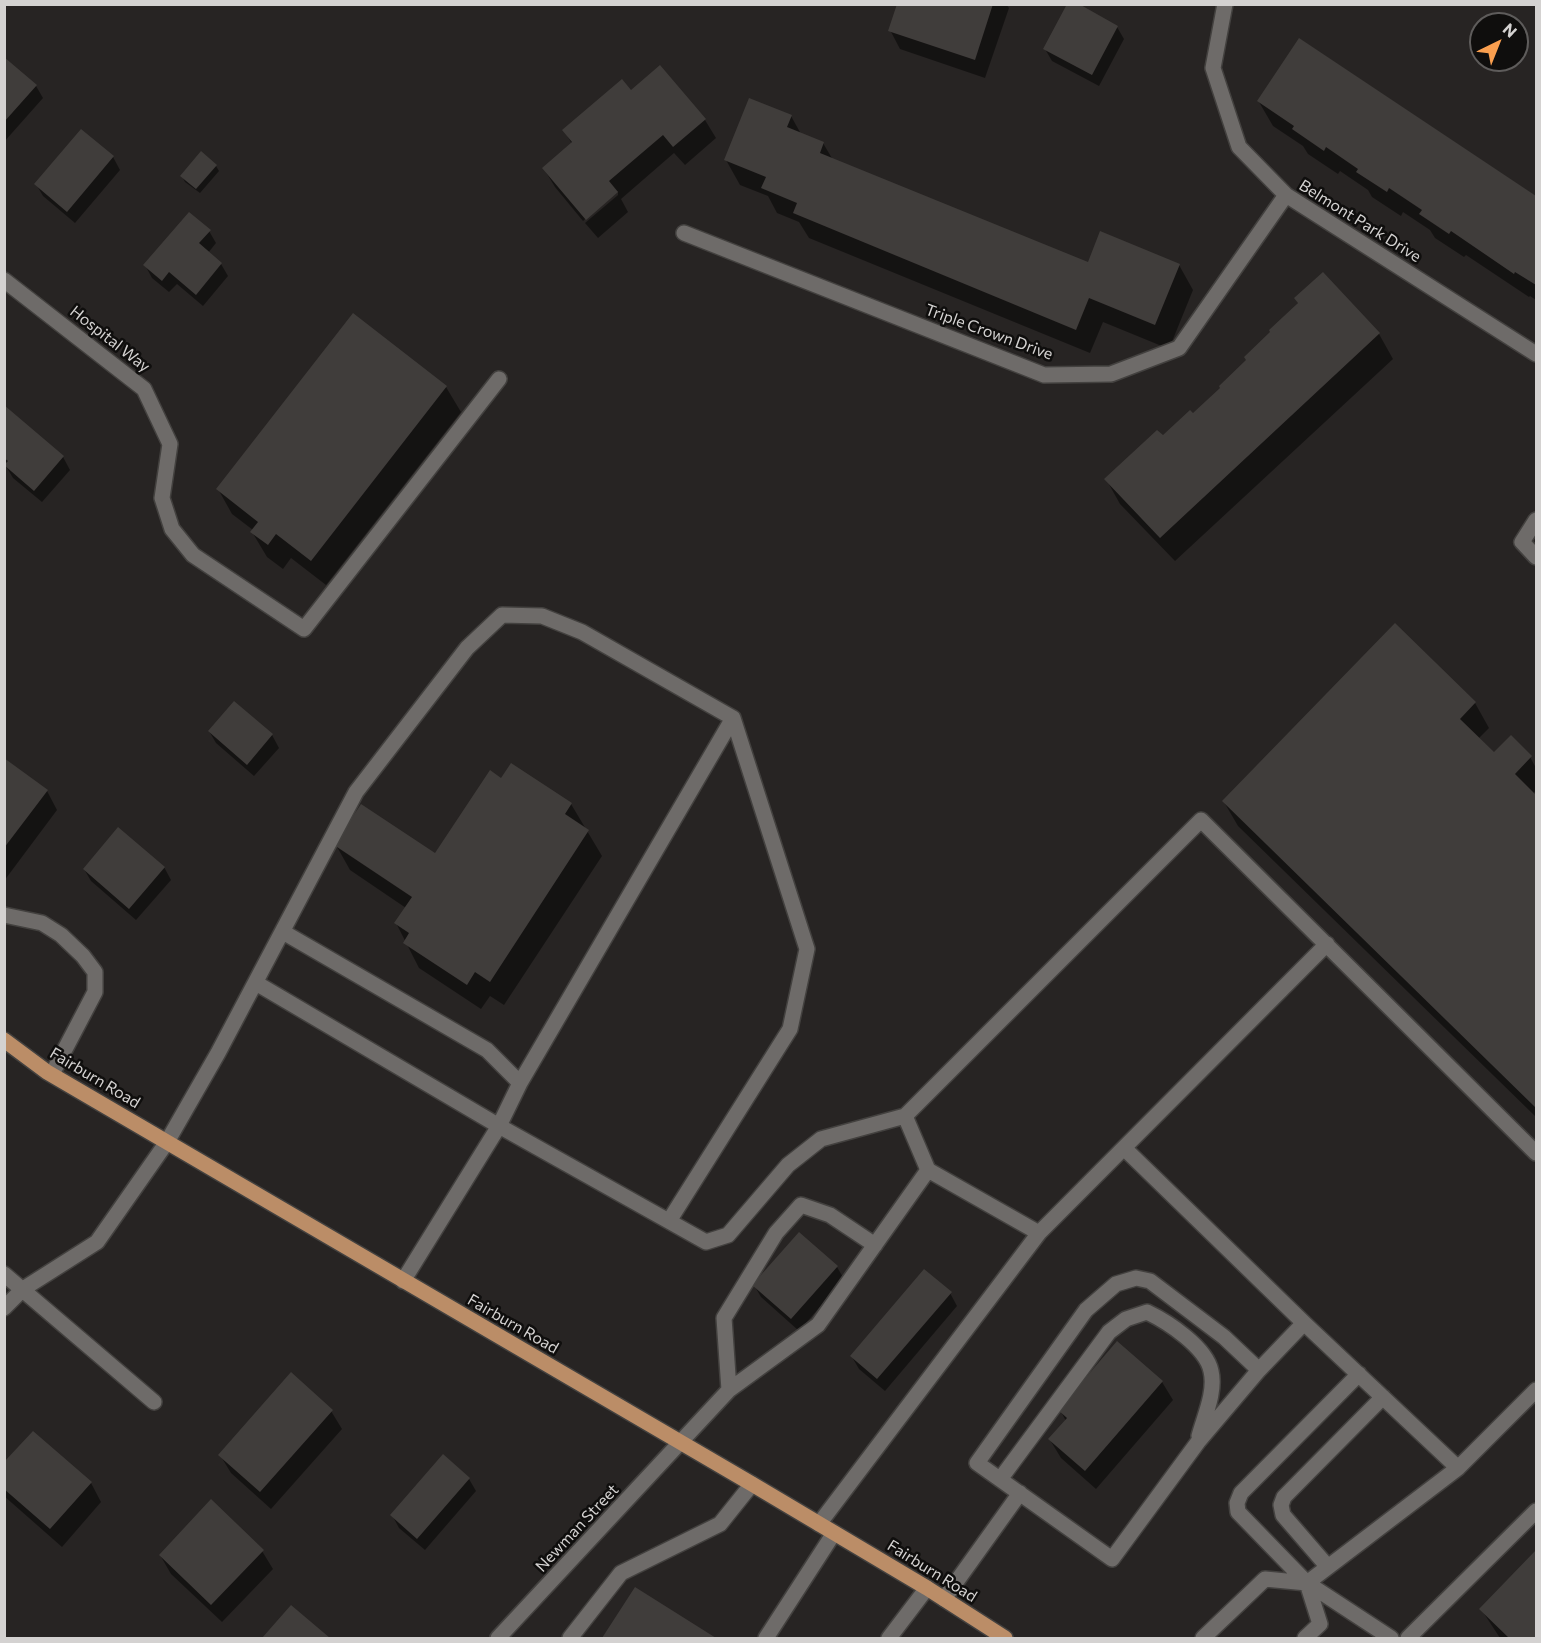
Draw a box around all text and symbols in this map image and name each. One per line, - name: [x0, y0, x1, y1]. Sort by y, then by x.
- north arrow: [1469, 12, 1529, 72]
- text: N: [1499, 19, 1521, 41]
- street label: Belmont Park Drive: [1295, 176, 1425, 266]
- street label: Triple Crown Drive: [923, 300, 1055, 364]
- street label: Hospital Way: [66, 302, 154, 376]
- street label: Fairburn Road: [46, 1043, 144, 1113]
- street label: Fairburn Road: [464, 1290, 562, 1358]
- street label: Newman Street: [531, 1480, 623, 1576]
- street label: Fairburn Road: [884, 1536, 980, 1606]

